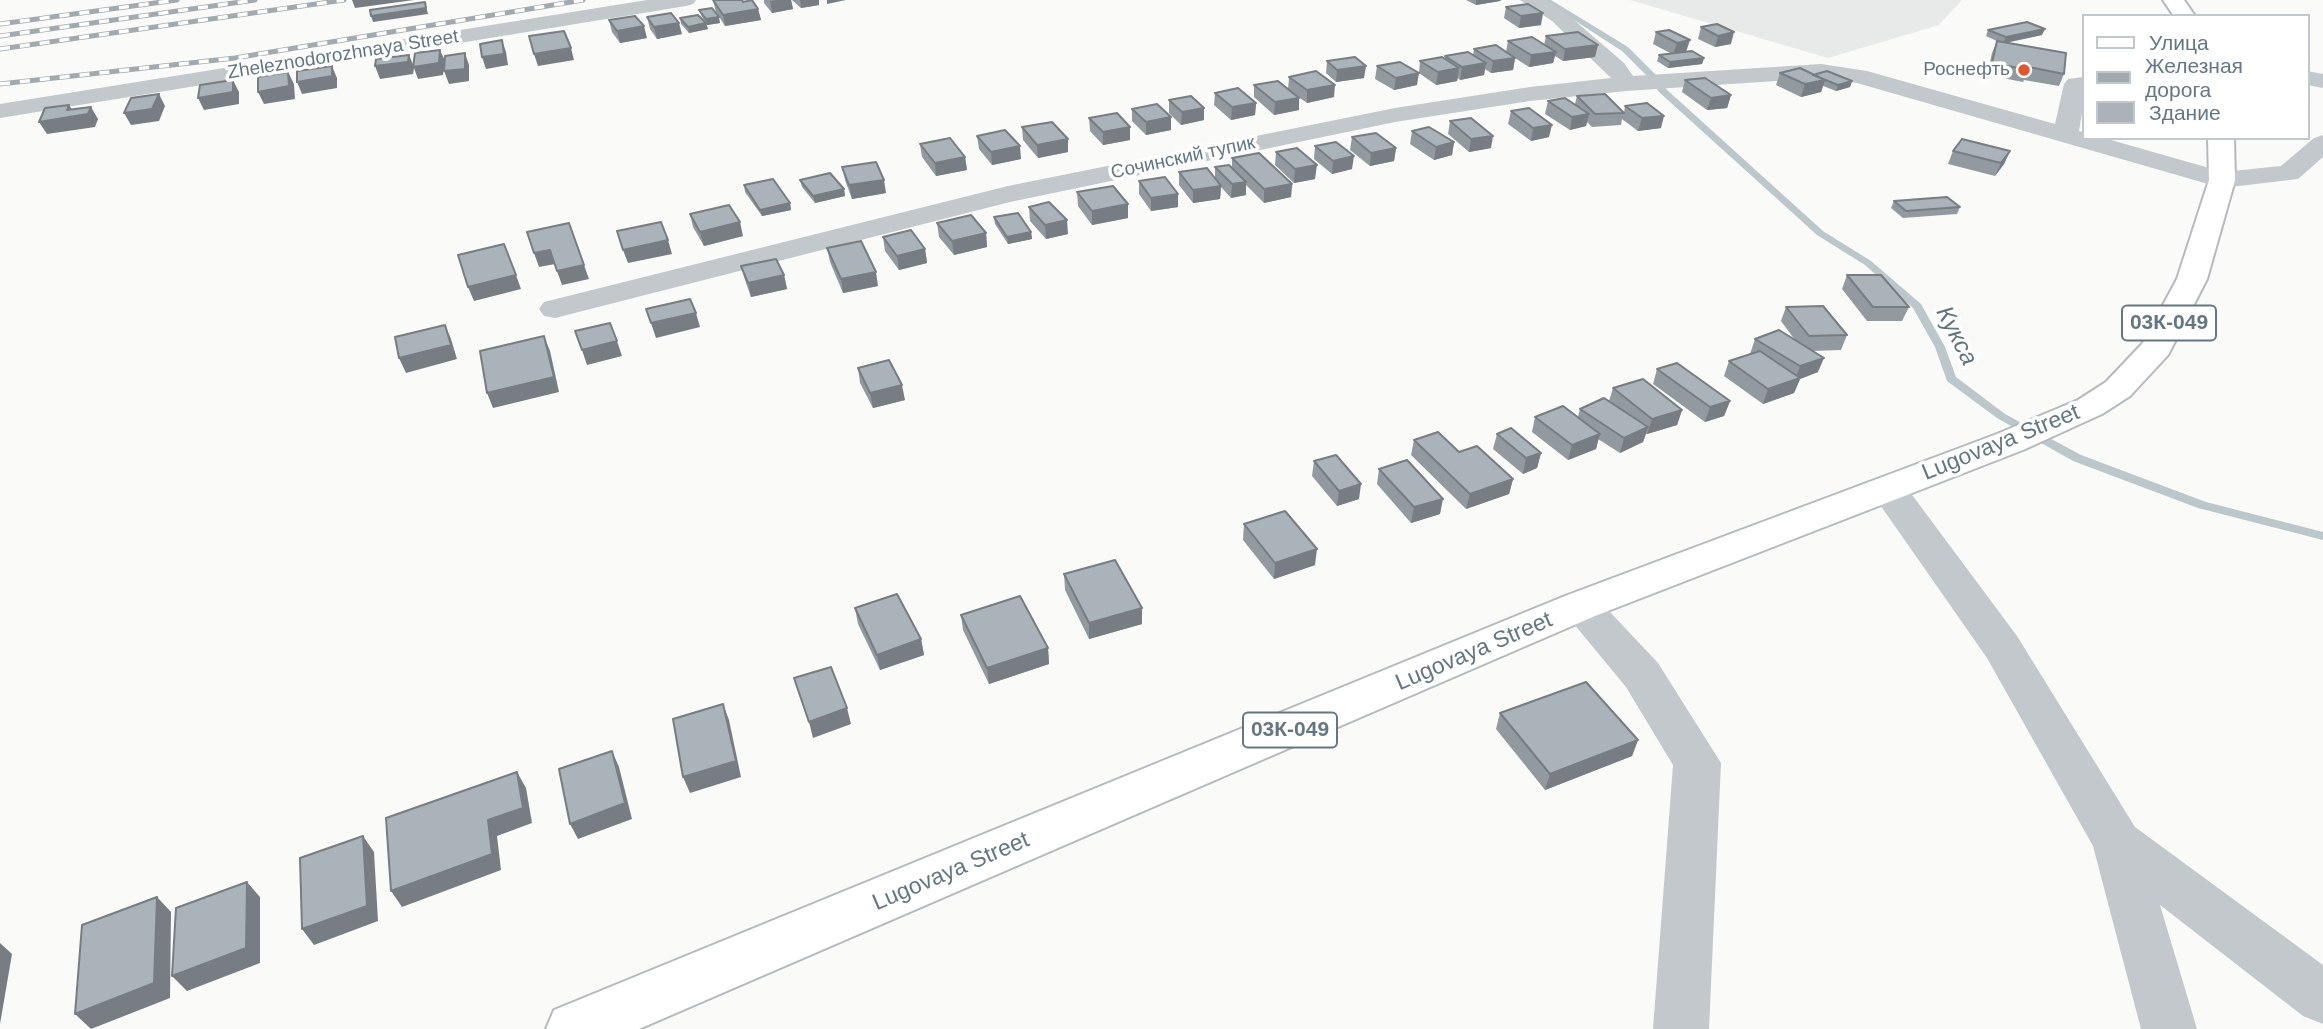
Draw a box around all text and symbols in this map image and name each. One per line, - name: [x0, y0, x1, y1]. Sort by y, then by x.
- legend: [2082, 14, 2309, 140]
- street label: Zheleznodorozhnaya Street: [226, 25, 460, 85]
- text: Улица: [2149, 31, 2209, 54]
- text: Железная дорога: [2145, 54, 2243, 101]
- place label: Роснефть: [1923, 59, 2010, 81]
- marker: Роснефть: [2016, 62, 2032, 78]
- text: Здание: [2149, 101, 2221, 124]
- street label: Сочинский тупик: [1109, 132, 1257, 184]
- water label: Кукса: [1929, 302, 1983, 370]
- road number: 03К-049: [2122, 306, 2216, 340]
- street label: Lugovaya Street: [1918, 399, 2084, 487]
- street label: Lugovaya Street: [1392, 607, 1556, 697]
- road number: 03К-049: [1243, 712, 1337, 748]
- street label: Lugovaya Street: [869, 827, 1033, 917]

